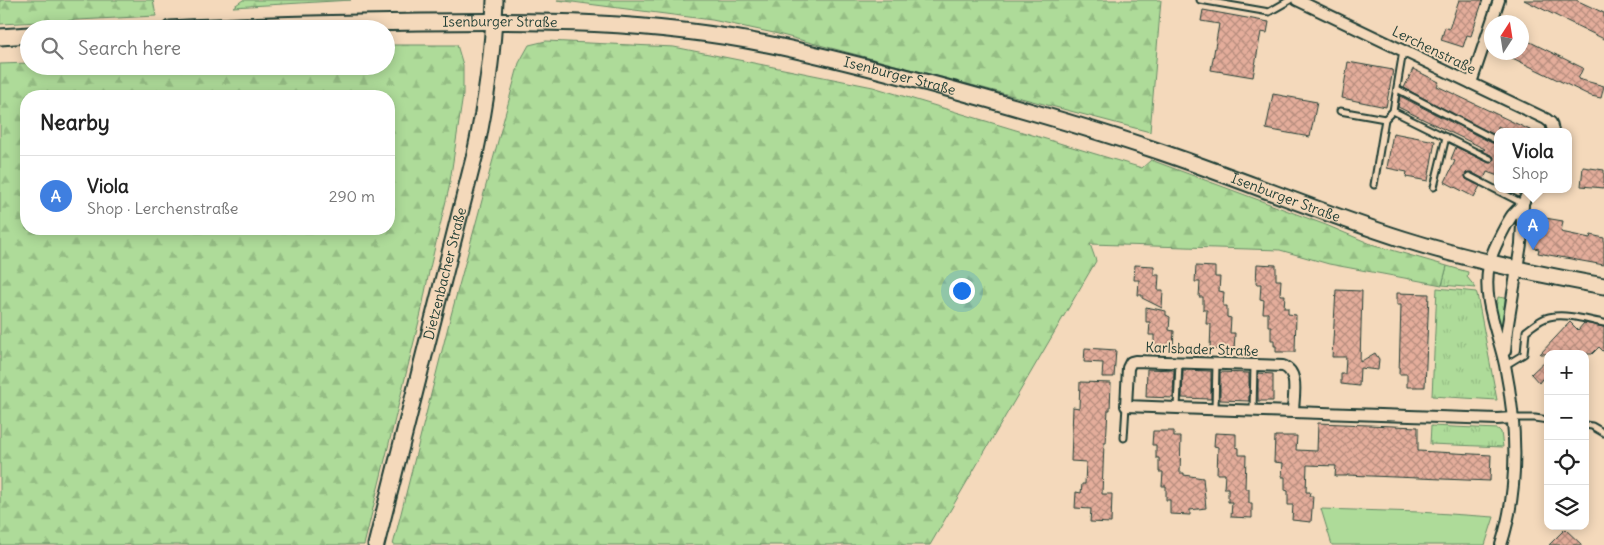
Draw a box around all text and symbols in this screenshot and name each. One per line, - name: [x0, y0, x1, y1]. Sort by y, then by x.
- street label: Isenburger Straße: [442, 12, 558, 31]
- north arrow: [1484, 15, 1529, 60]
- search box: [20, 20, 395, 75]
- street label: Lerchenstraße: [1389, 22, 1479, 78]
- icon: search: [38, 34, 66, 62]
- text: Search here: [78, 36, 181, 60]
- street label: Isenburger Straße: [842, 53, 958, 99]
- text: Nearby: [40, 109, 110, 136]
- popup: [1494, 128, 1572, 193]
- text: Viola: [1512, 139, 1554, 163]
- text: Shop: [1512, 163, 1548, 183]
- street label: Isenburger Straße: [1229, 169, 1343, 226]
- text: Viola: [87, 174, 129, 198]
- text: A: [51, 186, 61, 206]
- text: 290 m: [329, 186, 375, 206]
- text: Shop · Lerchenstraße: [87, 198, 238, 218]
- street label: Dietzenbacher Straße: [419, 205, 470, 342]
- pin: A: [1517, 209, 1549, 250]
- your location: [949, 278, 975, 304]
- street label: Karlsbader Straße: [1145, 338, 1259, 360]
- map controls: [1544, 350, 1589, 530]
- button: +: [1544, 350, 1589, 395]
- button: −: [1544, 395, 1589, 440]
- button: locate: [1544, 440, 1589, 485]
- button: layers: [1544, 485, 1589, 530]

